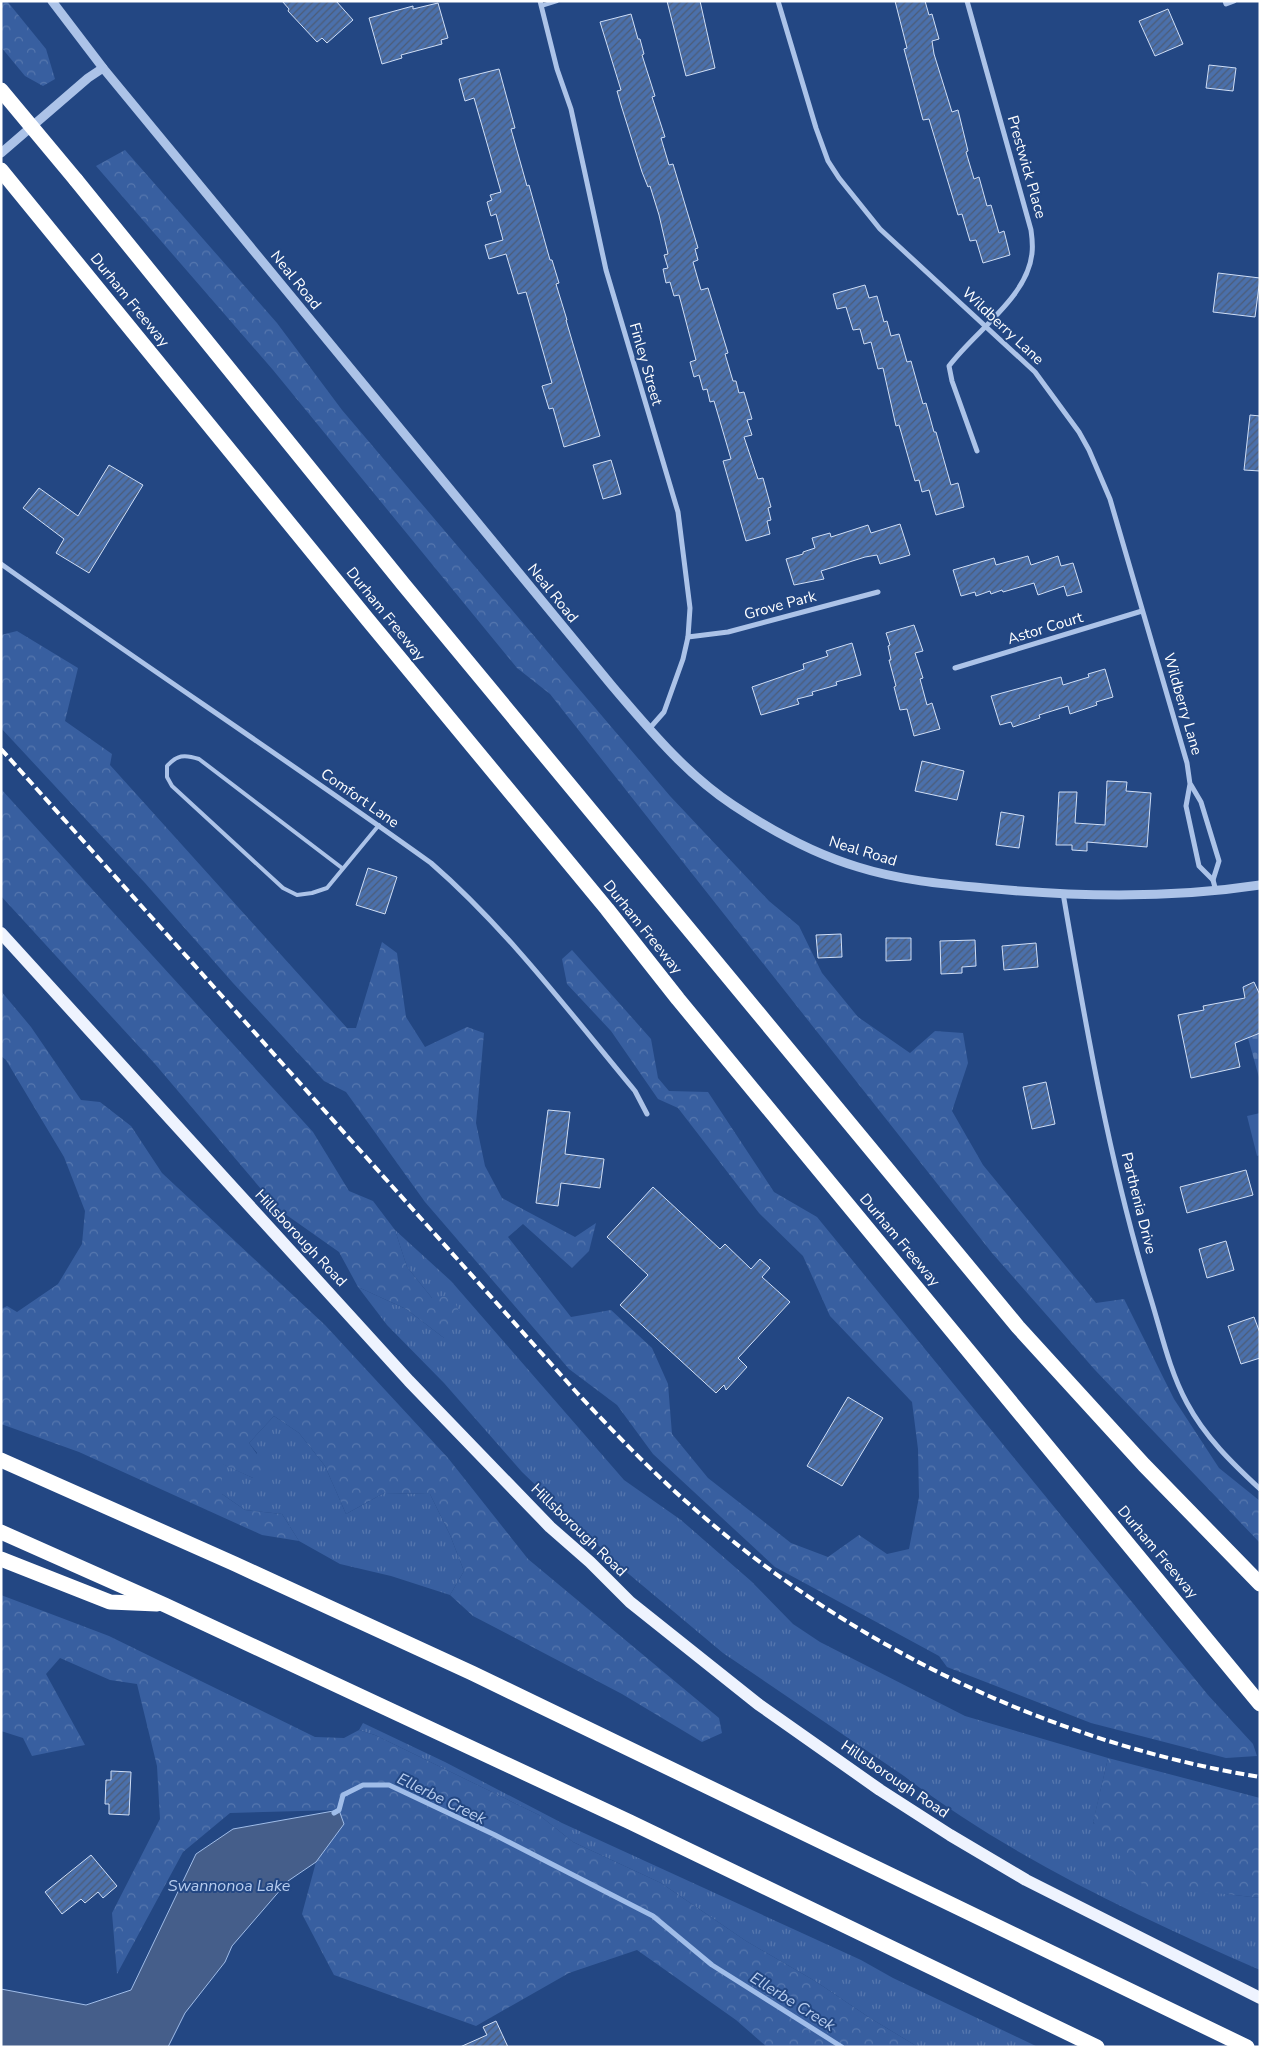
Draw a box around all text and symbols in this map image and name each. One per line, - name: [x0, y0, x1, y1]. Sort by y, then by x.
- street label: Prestwick Place: [1003, 113, 1051, 221]
- street label: Neal Road: [266, 246, 326, 314]
- street label: Durham Freeway: [86, 249, 174, 351]
- street label: Wildberry Lane: [958, 283, 1048, 369]
- street label: Finley Street: [625, 320, 668, 408]
- street label: Neal Road: [523, 559, 583, 627]
- street label: Durham Freeway: [342, 563, 430, 665]
- street label: Grove Park: [742, 586, 819, 624]
- street label: Astor Court: [1005, 607, 1086, 649]
- street label: Wildberry Lane: [1159, 651, 1207, 757]
- street label: Comfort Lane: [317, 764, 403, 832]
- street label: Neal Road: [826, 831, 900, 871]
- street label: Durham Freeway: [599, 876, 687, 978]
- street label: Parthenia Drive: [1117, 1150, 1161, 1256]
- street label: Hillsborough Road: [251, 1185, 351, 1291]
- street label: Durham Freeway: [855, 1189, 945, 1291]
- street label: Hillsborough Road: [527, 1479, 631, 1581]
- street label: Durham Freeway: [1113, 1501, 1203, 1603]
- street label: Hillsborough Road: [837, 1735, 953, 1823]
- water label: Ellerbe Creek: [393, 1768, 491, 1830]
- water label: Swannonoa Lake: [168, 1875, 291, 1897]
- water label: Ellerbe Creek: [746, 1967, 840, 2037]

